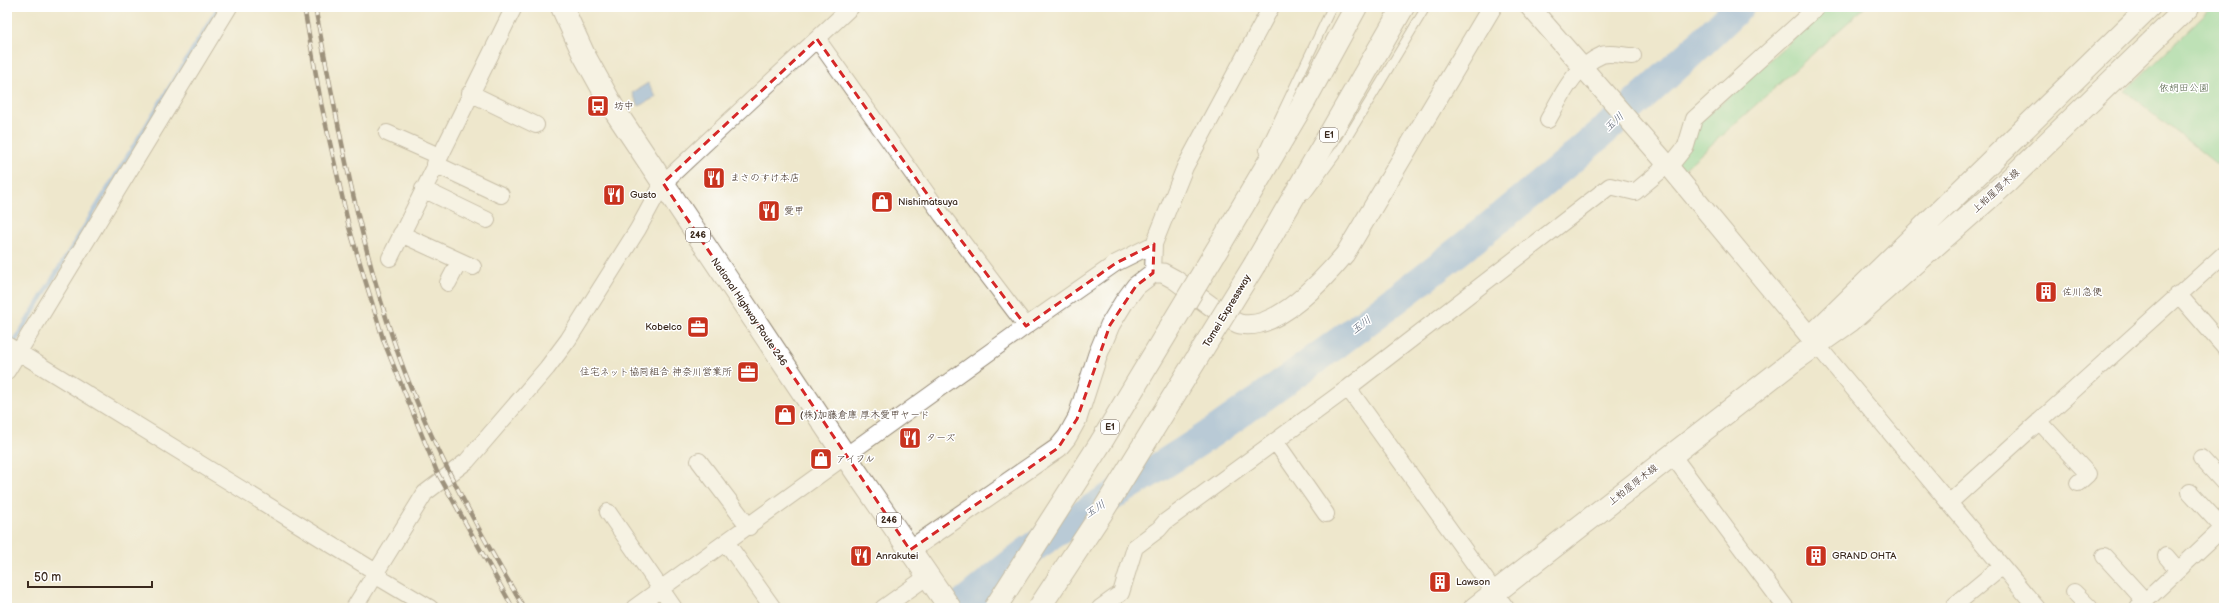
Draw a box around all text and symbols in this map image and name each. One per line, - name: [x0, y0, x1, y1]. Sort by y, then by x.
- park label: 依胡田公園: [2159, 82, 2209, 94]
- bus stop icon: 坊中: [585, 93, 611, 119]
- place label: 坊中: [614, 100, 634, 112]
- water label: 玉川: [1602, 110, 1626, 134]
- road number: E1: [1320, 128, 1338, 142]
- restaurant icon: まさのすけ本店: [701, 165, 727, 191]
- street label: 上粕屋厚木線: [1970, 166, 2022, 216]
- place label: まさのすけ本店: [730, 172, 800, 184]
- restaurant icon: Gusto: [601, 182, 627, 208]
- place label: Gusto: [630, 189, 657, 201]
- shop icon: Nishimatsuya: [869, 189, 895, 215]
- place label: Nishimatsuya: [898, 196, 958, 208]
- restaurant icon: 愛甲: [756, 198, 782, 224]
- place label: 愛甲: [784, 205, 804, 217]
- road number: 246: [686, 228, 710, 242]
- street label: National Highway Route 246: [708, 256, 790, 368]
- street label: Tomei Expressway: [1200, 272, 1254, 350]
- building icon: 佐川急便: [2033, 279, 2059, 305]
- place label: 佐川急便: [2062, 286, 2103, 298]
- water label: 玉川: [1348, 313, 1374, 337]
- office icon: Kobelco: [685, 314, 711, 340]
- place label: Kobelco: [645, 321, 682, 333]
- office icon: 住宅ネット協同組合 神奈川営業所: [735, 359, 761, 385]
- place label: 住宅ネット協同組合 神奈川営業所: [580, 366, 732, 378]
- shop icon: (株)加藤倉庫 厚木愛甲ヤード: [772, 402, 798, 428]
- place label: (株)加藤倉庫 厚木愛甲ヤード: [800, 409, 930, 421]
- road number: E1: [1101, 420, 1119, 434]
- restaurant icon: ターズ: [897, 425, 923, 451]
- place label: ターズ: [926, 432, 955, 444]
- shop icon: アイフル: [808, 446, 834, 472]
- place label: アイフル: [836, 453, 875, 465]
- street label: 上粕屋厚木線: [1606, 462, 1660, 508]
- water label: 玉川: [1082, 498, 1108, 520]
- road number: 246: [877, 513, 901, 527]
- restaurant icon: Anrakutei: [848, 543, 874, 569]
- building icon: GRAND OHTA: [1803, 543, 1829, 569]
- place label: Anrakutei: [876, 550, 918, 562]
- place label: GRAND OHTA: [1832, 550, 1897, 562]
- scale bar: [28, 563, 152, 589]
- building icon: Lawson: [1427, 569, 1453, 595]
- text: 50 m: [34, 570, 61, 585]
- place label: Lawson: [1456, 576, 1490, 588]

